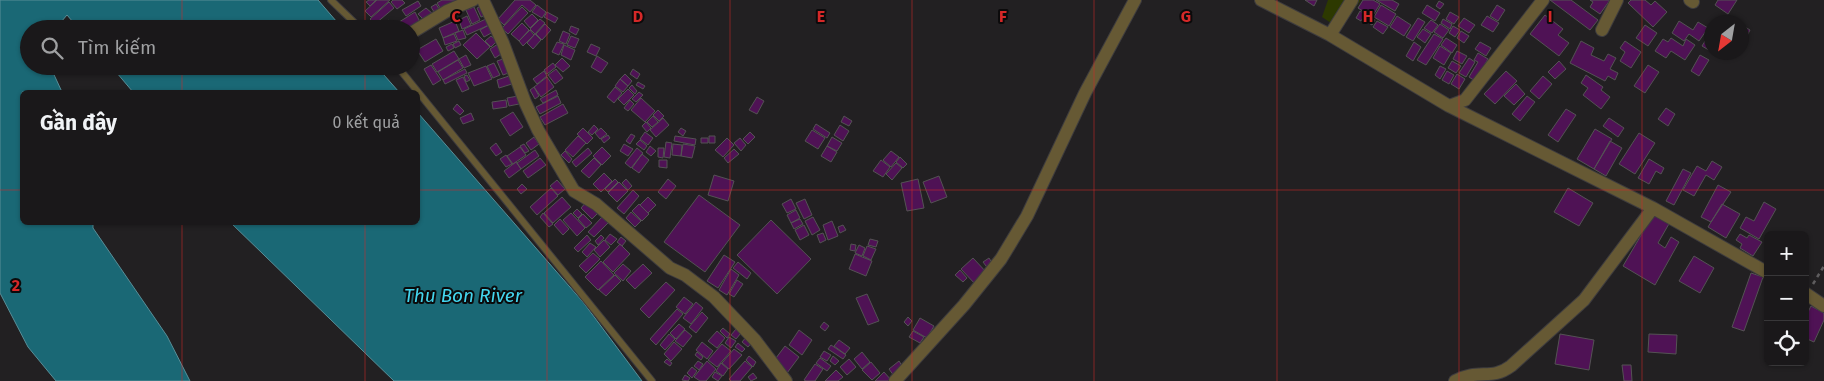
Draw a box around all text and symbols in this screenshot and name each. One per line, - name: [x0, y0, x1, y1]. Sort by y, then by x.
- text: C: [451, 7, 461, 26]
- text: D: [633, 7, 643, 26]
- text: E: [817, 7, 825, 26]
- text: F: [999, 7, 1007, 26]
- text: G: [1181, 7, 1191, 26]
- text: H: [1363, 7, 1373, 26]
- text: I: [1548, 7, 1552, 26]
- north arrow: [1704, 15, 1749, 60]
- search box: [20, 20, 420, 75]
- icon: search: [38, 34, 66, 62]
- text: Tìm kiếm: [78, 36, 156, 59]
- text: Gần đây: [40, 110, 117, 136]
- text: 0 kết quả: [332, 113, 400, 132]
- map controls: [1764, 231, 1809, 366]
- button: +: [1764, 231, 1809, 276]
- text: 2: [12, 276, 20, 295]
- button: −: [1764, 276, 1809, 321]
- water label: Thu Bon River: [404, 284, 523, 307]
- button: locate: [1764, 321, 1809, 366]

